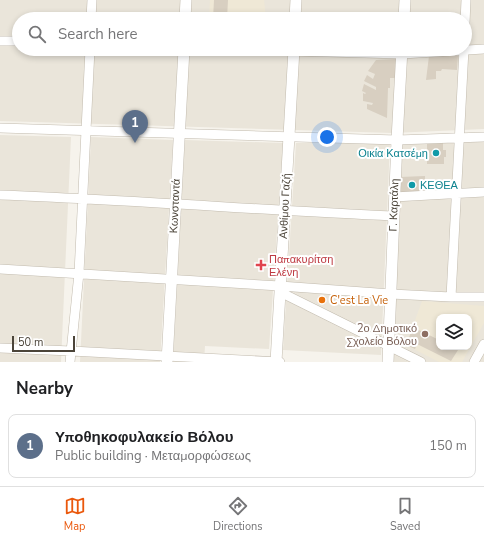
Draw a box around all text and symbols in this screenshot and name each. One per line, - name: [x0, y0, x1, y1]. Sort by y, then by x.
- search box: [12, 12, 472, 56]
- icon: search: [26, 23, 48, 45]
- text: Search here: [58, 24, 138, 44]
- pin: 1: [122, 110, 148, 143]
- your location: [317, 127, 337, 147]
- place label: Οικία Κατσέμη: [358, 146, 428, 161]
- marker: Οικία Κατσέμη: [431, 148, 441, 158]
- street label: Ανθίμου Γαζή: [276, 173, 294, 239]
- street label: Κωνσταντά: [166, 178, 184, 234]
- street label: Γ. Καρτάλη: [386, 178, 402, 232]
- place label: ΚΕΘΕΑ: [420, 178, 459, 193]
- marker: ΚΕΘΕΑ: [407, 180, 417, 190]
- place label: Παπακυρίτση Ελένη: [269, 252, 333, 280]
- marker: Παπακυρίτση Ελένη: [256, 260, 266, 270]
- place label: C'est La Vie: [330, 293, 388, 308]
- marker: C'est La Vie: [317, 295, 327, 305]
- map controls: [436, 314, 472, 350]
- button: layers: [436, 314, 472, 350]
- place label: 2ο Δημοτικό Σχολείο Βόλου: [347, 321, 417, 349]
- marker: 2ο Δημοτικό Σχολείο Βόλου: [420, 329, 430, 339]
- scale bar: [12, 334, 75, 353]
- text: 50 m: [18, 335, 43, 350]
- text: Nearby: [16, 377, 73, 400]
- text: Υποθηκοφυλακείο Βόλου: [55, 427, 234, 447]
- text: 1: [26, 437, 34, 455]
- text: 150 m: [429, 437, 467, 455]
- text: Public building · Μεταμορφώσεως: [55, 447, 251, 465]
- tab: Map: [64, 495, 86, 534]
- tab: Directions: [213, 495, 263, 534]
- tab: Saved: [390, 495, 420, 534]

